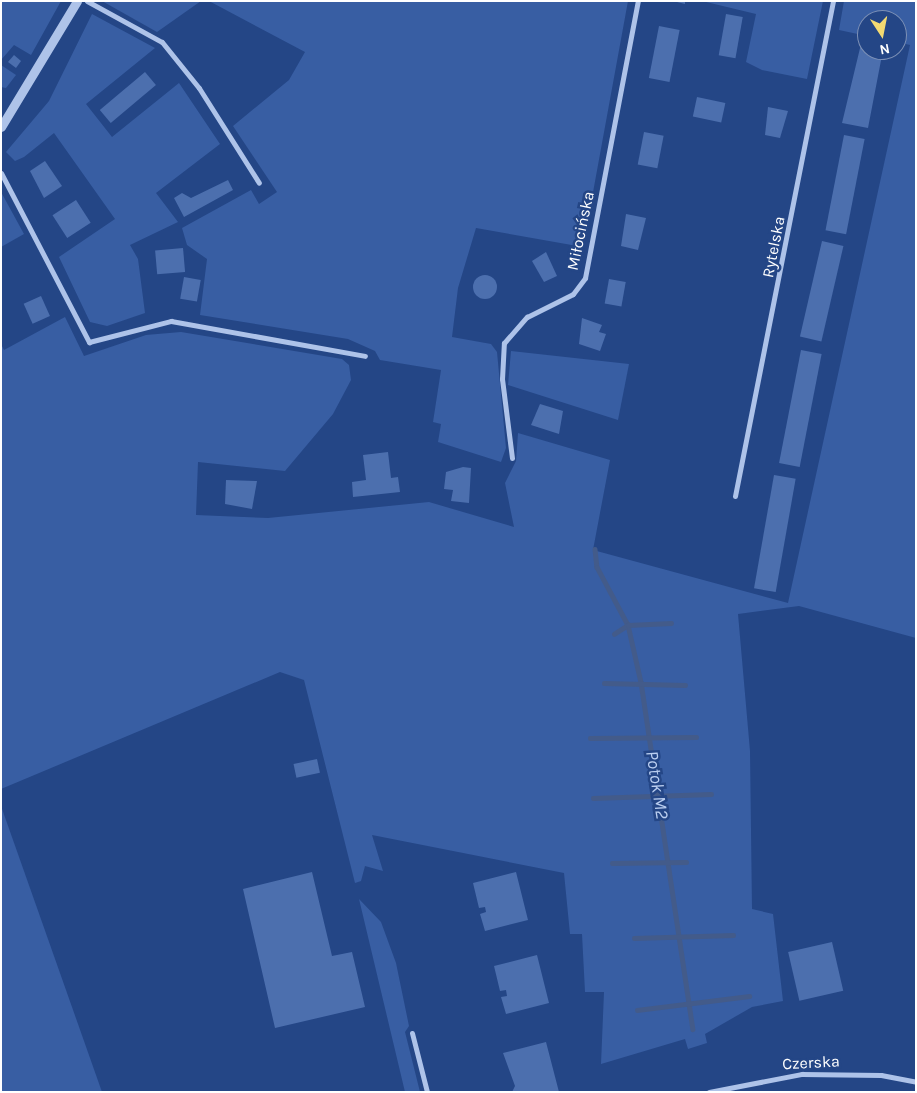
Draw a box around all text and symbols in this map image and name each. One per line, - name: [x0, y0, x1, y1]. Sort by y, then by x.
- north arrow: [857, 10, 907, 60]
- text: N: [878, 40, 891, 59]
- street label: Miłocińska: [563, 190, 599, 272]
- street label: Rytelska: [759, 215, 789, 279]
- water label: Potok M2: [641, 749, 673, 821]
- street label: Czerska: [782, 1052, 840, 1074]

